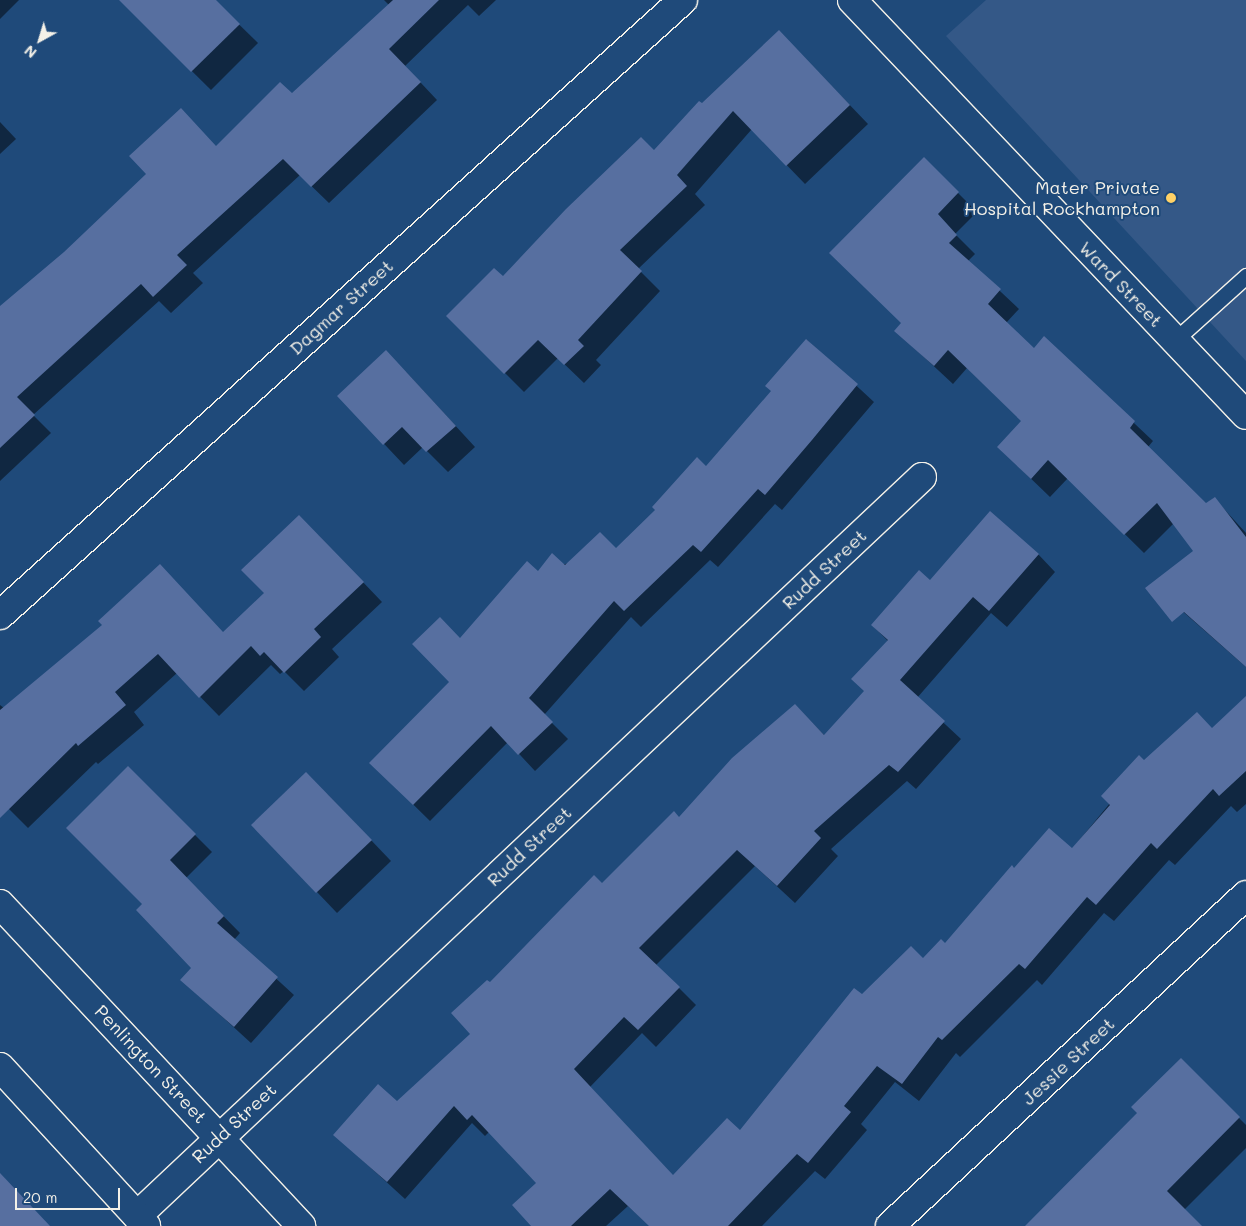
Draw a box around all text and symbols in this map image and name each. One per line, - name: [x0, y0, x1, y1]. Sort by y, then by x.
- north arrow: [15, 15, 65, 65]
- text: N: [20, 41, 40, 63]
- place label: Mater Private Hospital Rockhampton: [964, 177, 1160, 220]
- marker: Mater Private Hospital Rockhampton: [1164, 191, 1178, 205]
- street label: Ward Street: [1075, 237, 1167, 331]
- street label: Dagmar Street: [285, 255, 397, 359]
- street label: Rudd Street: [777, 525, 871, 613]
- street label: Rudd Street: [482, 802, 576, 890]
- street label: Penlington Street: [91, 1000, 211, 1128]
- street label: Jessie Street: [1017, 1013, 1119, 1109]
- street label: Rudd Street: [187, 1079, 281, 1167]
- scale bar: [18, 1178, 122, 1210]
- text: 20 m: [23, 1187, 57, 1207]

